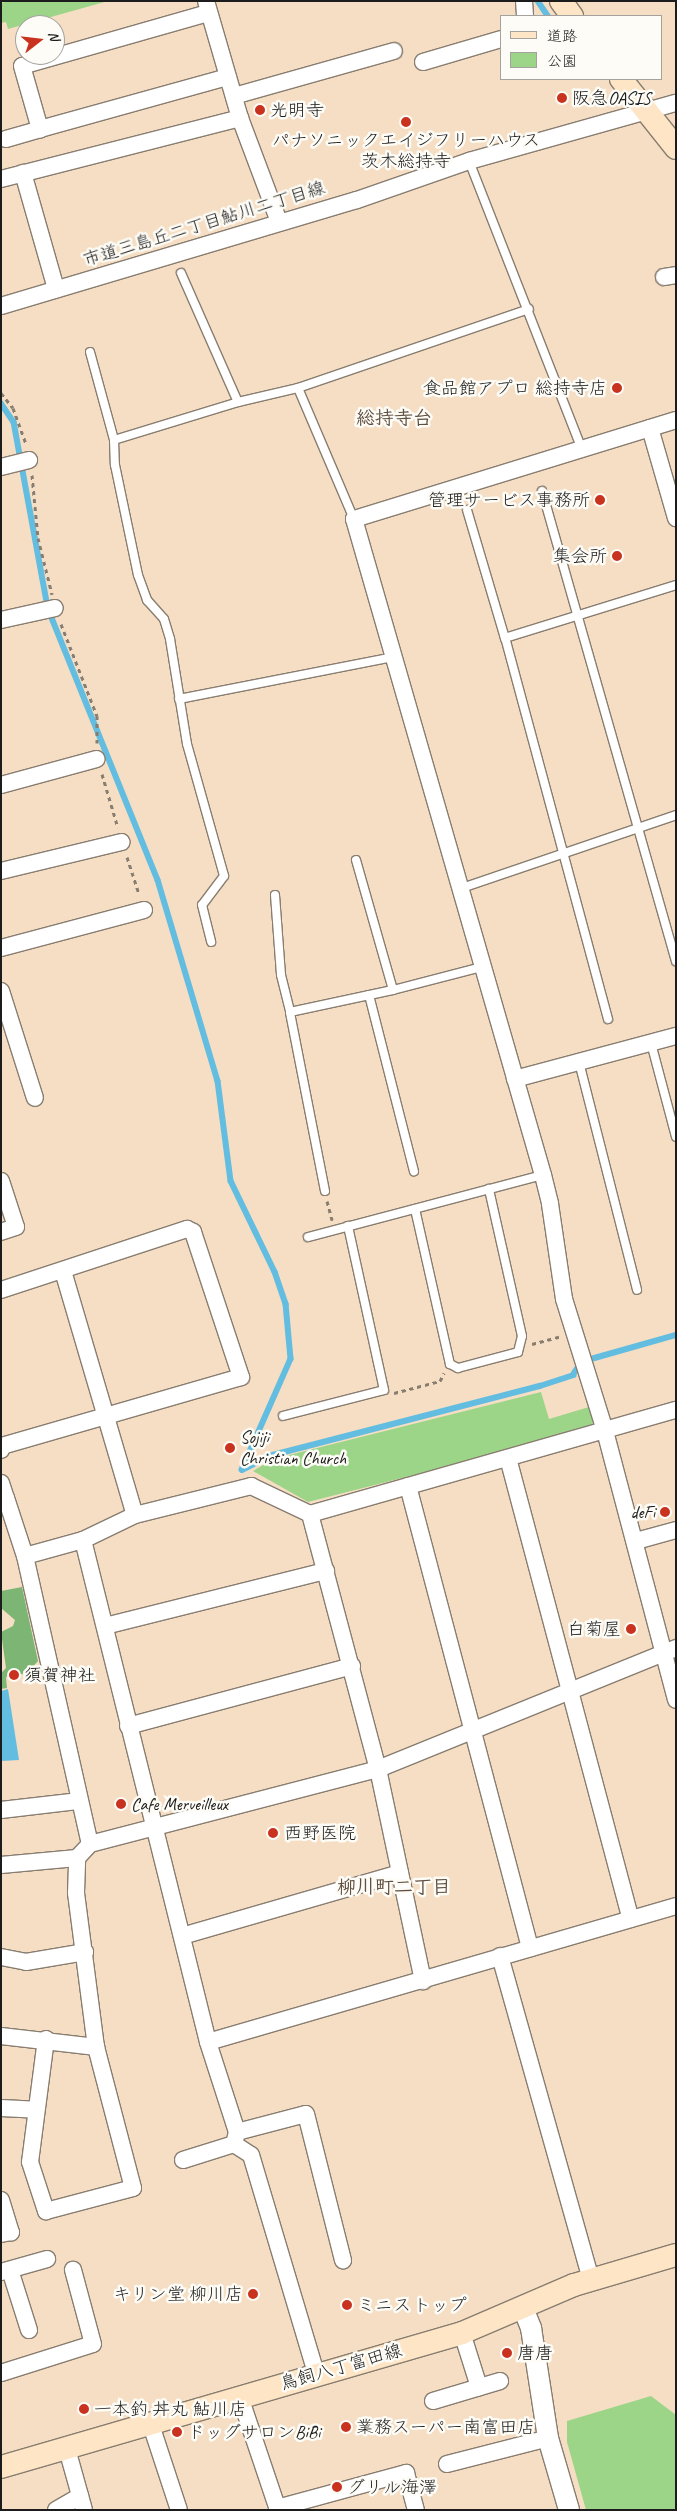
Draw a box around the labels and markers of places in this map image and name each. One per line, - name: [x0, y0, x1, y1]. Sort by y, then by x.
- place label: 阪急OASIS: [572, 87, 651, 109]
- marker: 阪急OASIS: [556, 92, 568, 104]
- place label: 光明寺: [270, 99, 324, 121]
- marker: 光明寺: [254, 104, 266, 116]
- marker: パナソニックエイジフリーハウス 茨木総持寺: [400, 116, 412, 128]
- place label: パナソニックエイジフリーハウス 茨木総持寺: [271, 130, 541, 172]
- place label: 食品館アプロ 総持寺店: [423, 377, 607, 399]
- marker: 食品館アプロ 総持寺店: [611, 382, 623, 394]
- place label: 管理サービス事務所: [428, 489, 590, 511]
- marker: 管理サービス事務所: [594, 494, 606, 506]
- place label: 集会所: [553, 545, 607, 567]
- marker: 集会所: [611, 550, 623, 562]
- place label: Sojiji Christian Church: [240, 1427, 347, 1470]
- marker: Sojiji Christian Church: [224, 1442, 236, 1454]
- place label: deFi: [631, 1501, 655, 1523]
- marker: deFi: [659, 1506, 671, 1518]
- place label: 白菊屋: [567, 1618, 621, 1640]
- marker: 白菊屋: [625, 1623, 637, 1635]
- place label: 須賀神社: [24, 1664, 96, 1686]
- marker: 須賀神社: [8, 1669, 20, 1681]
- place label: Cafe Merveilleux: [131, 1793, 228, 1815]
- marker: Cafe Merveilleux: [115, 1798, 127, 1810]
- place label: 西野医院: [284, 1822, 356, 1844]
- marker: 西野医院: [266, 1826, 280, 1840]
- place label: キリン堂 柳川店: [113, 2283, 243, 2305]
- marker: キリン堂 柳川店: [247, 2288, 259, 2300]
- place label: ミニストップ: [357, 2294, 465, 2316]
- marker: ミニストップ: [341, 2299, 353, 2311]
- place label: 唐唐: [517, 2342, 553, 2364]
- marker: 唐唐: [501, 2347, 513, 2359]
- place label: 一本釣 丼丸 鮎川店: [94, 2398, 247, 2420]
- marker: 一本釣 丼丸 鮎川店: [78, 2403, 90, 2415]
- place label: 業務スーパー南富田店: [356, 2416, 535, 2438]
- place label: ドッグサロンBiBi: [187, 2421, 320, 2443]
- marker: 業務スーパー南富田店: [340, 2421, 352, 2433]
- marker: ドッグサロンBiBi: [171, 2426, 183, 2438]
- place label: グリル海澤: [347, 2476, 437, 2498]
- marker: グリル海澤: [331, 2481, 343, 2493]

